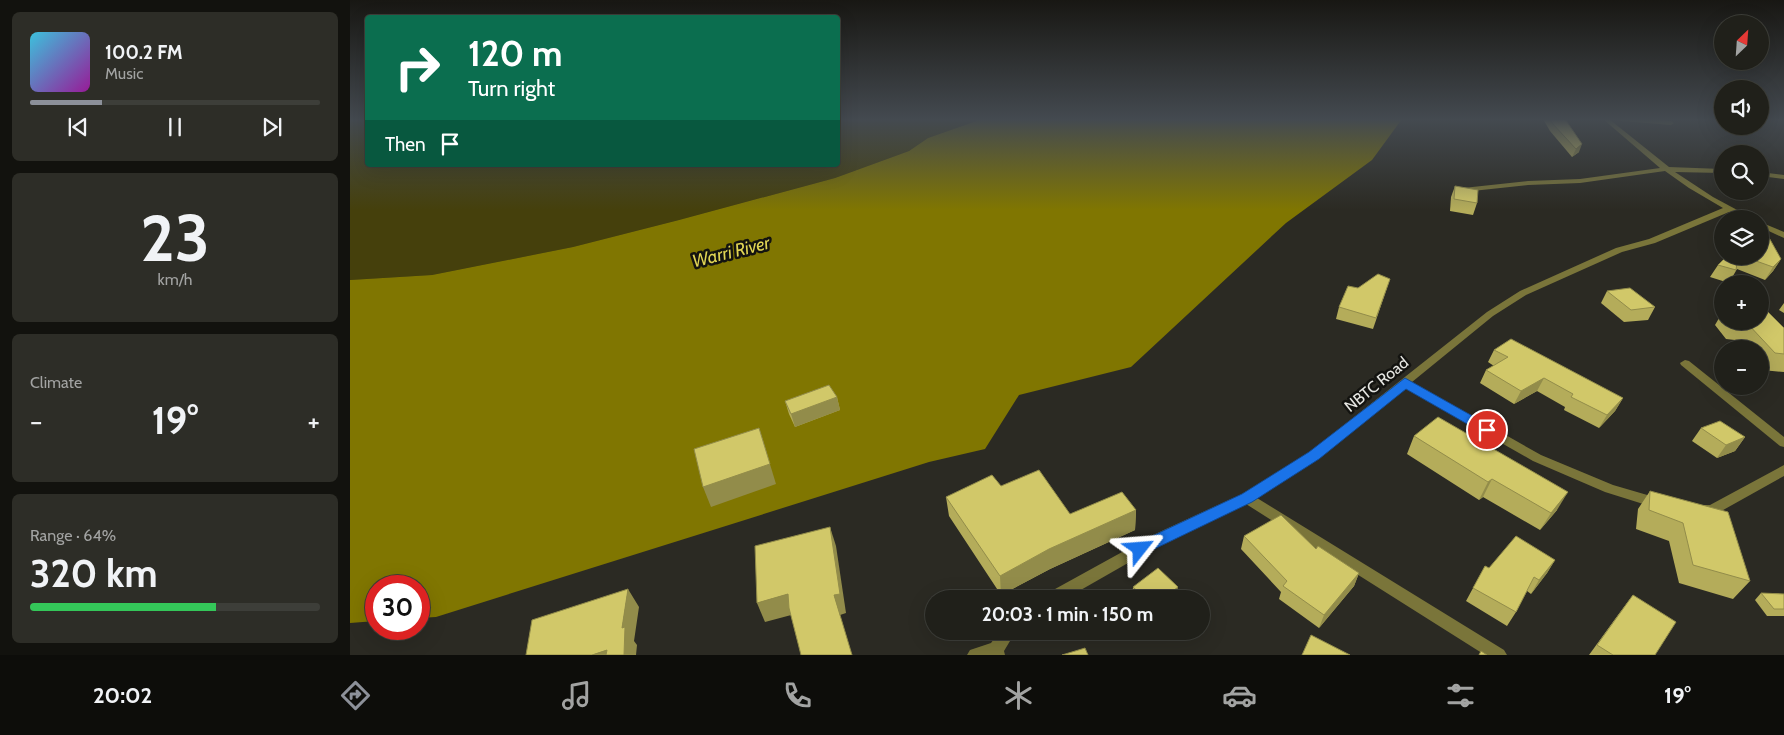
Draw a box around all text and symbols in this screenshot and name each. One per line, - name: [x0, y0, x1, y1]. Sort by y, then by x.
- north arrow: [1714, 15, 1769, 70]
- map controls: [1714, 15, 1769, 395]
- text: 120 m: [468, 32, 562, 75]
- icon: right: [385, 35, 450, 100]
- text: 100.2 FM: [105, 41, 183, 64]
- text: Music: [105, 64, 143, 83]
- text: Turn right: [468, 75, 555, 102]
- button: sound: [1714, 80, 1769, 135]
- icon: previous: [64, 113, 92, 141]
- icon: pause: [161, 113, 189, 141]
- icon: next: [258, 113, 286, 141]
- icon: arrive: [436, 130, 464, 158]
- text: Then: [385, 133, 426, 156]
- button: search: [1714, 145, 1769, 200]
- text: 23: [140, 198, 210, 277]
- button: layers: [1714, 210, 1769, 265]
- water label: Warri River: [690, 231, 774, 272]
- text: km/h: [157, 270, 193, 289]
- button: +: [1714, 275, 1769, 330]
- button: −: [1714, 340, 1769, 395]
- street label: NBTC Road: [1341, 353, 1412, 416]
- text: Climate: [30, 373, 82, 392]
- text: 19°: [152, 397, 198, 444]
- text: −: [30, 404, 42, 438]
- text: +: [308, 404, 320, 438]
- pin: [1466, 409, 1508, 451]
- icon: arrive: [1473, 416, 1501, 444]
- position arrow: [1113, 522, 1165, 574]
- text: Range · 64%: [30, 526, 116, 545]
- text: 320 km: [30, 550, 157, 597]
- speed limit sign: 30: [365, 575, 430, 640]
- text: 20:03 · 1 min · 150 m: [982, 603, 1153, 626]
- icon: directions: [338, 678, 373, 713]
- icon: music: [559, 678, 594, 713]
- icon: phone: [780, 678, 815, 713]
- icon: climate: [1001, 678, 1036, 713]
- icon: car: [1222, 678, 1257, 713]
- icon: filters: [1443, 678, 1478, 713]
- text: 20:02: [93, 682, 152, 709]
- text: 19°: [1664, 682, 1691, 709]

